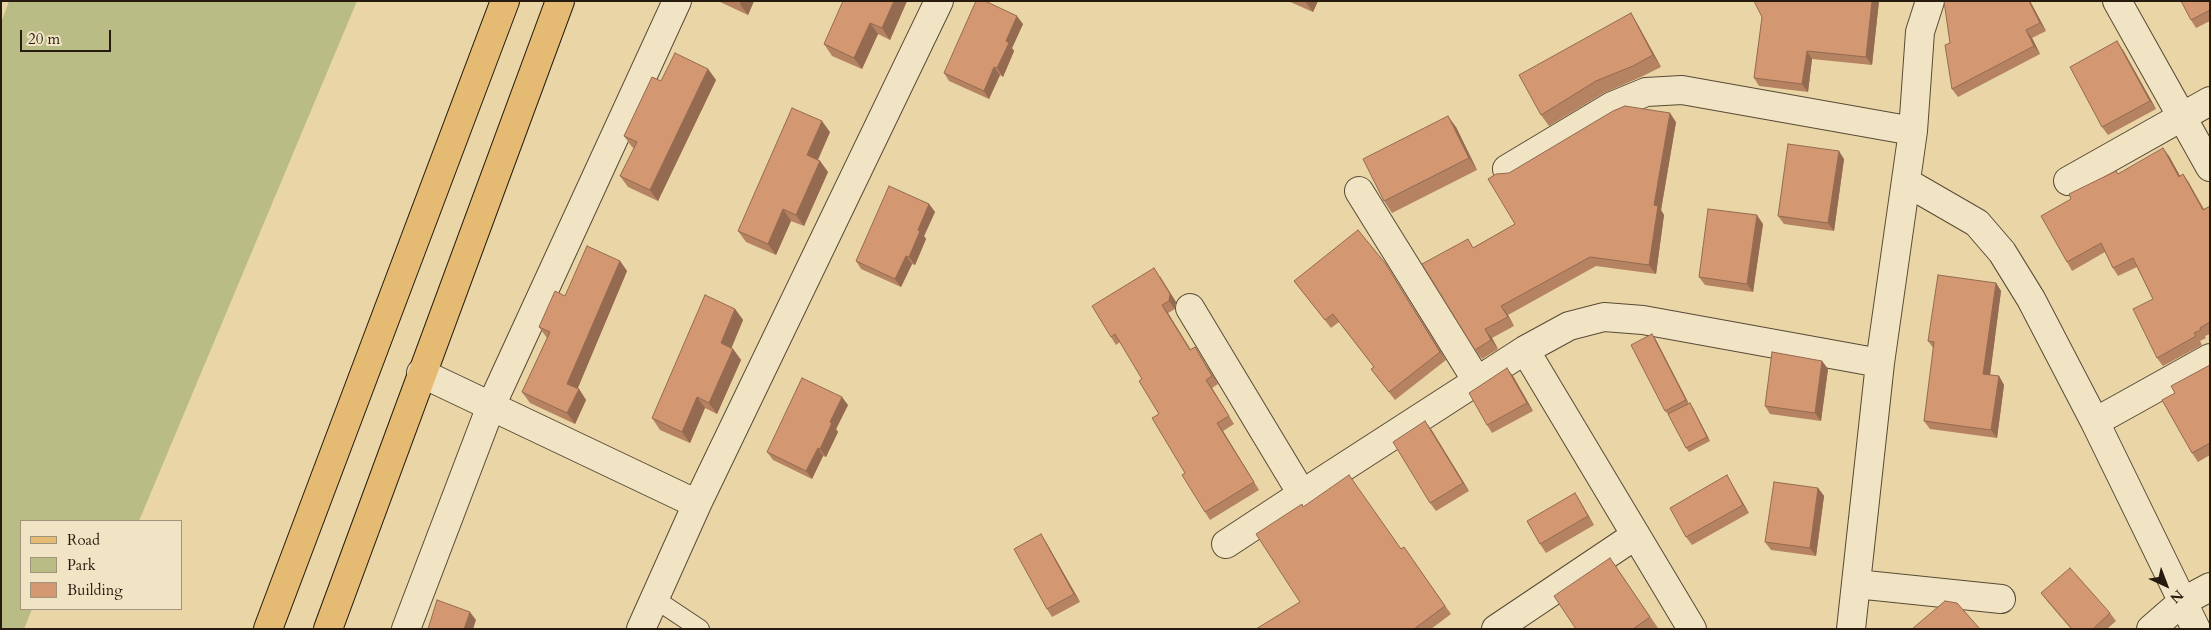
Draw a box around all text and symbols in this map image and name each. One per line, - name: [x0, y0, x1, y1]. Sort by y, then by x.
- scale bar: [22, 20, 114, 52]
- text: 20 m: [28, 29, 60, 49]
- legend: [20, 520, 182, 610]
- text: Road: [67, 530, 100, 550]
- text: Park: [67, 555, 96, 575]
- north arrow: [2141, 560, 2191, 610]
- text: Building: [67, 580, 123, 600]
- text: N: [2166, 585, 2187, 607]

